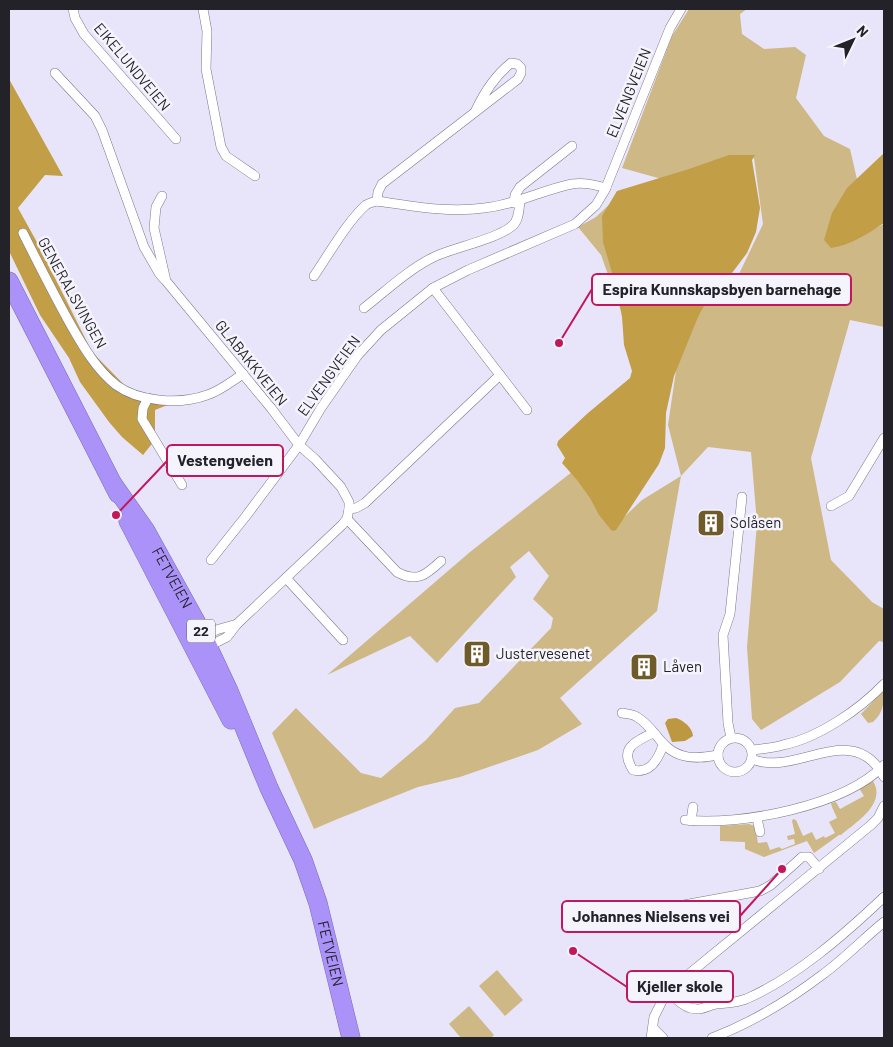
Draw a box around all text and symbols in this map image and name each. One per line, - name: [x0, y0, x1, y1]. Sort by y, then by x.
- north arrow: [828, 15, 878, 65]
- street label: EIKELUNDVEIEN: [91, 19, 175, 114]
- text: N: [853, 22, 872, 40]
- street label: ELVENGVEIEN: [602, 45, 654, 140]
- street label: GENERALSVINGEN: [35, 234, 111, 351]
- callout: Espira Kunnskapsbyen barnehage: [592, 274, 851, 305]
- text: Espira Kunnskapsbyen barnehage: [602, 279, 842, 298]
- street label: GLABAKKVEIEN: [212, 316, 292, 409]
- street label: ELVENGVEIEN: [293, 332, 363, 419]
- callout: Vestengveien: [167, 445, 283, 476]
- text: Vestengveien: [177, 450, 273, 469]
- building icon: Solåsen: [696, 508, 726, 538]
- place label: Solåsen: [730, 513, 781, 531]
- street label: FETVEIEN: [149, 544, 197, 611]
- road number: 22: [187, 620, 215, 642]
- building icon: Justervesenet: [462, 639, 492, 669]
- place label: Justervesenet: [496, 644, 590, 662]
- building icon: Låven: [629, 652, 659, 682]
- place label: Låven: [663, 657, 702, 675]
- callout: Johannes Nielsens vei: [562, 901, 740, 932]
- text: Johannes Nielsens vei: [572, 906, 730, 925]
- street label: FETVEIEN: [315, 919, 348, 988]
- callout: Kjeller skole: [627, 971, 733, 1002]
- text: Kjeller skole: [637, 976, 723, 995]

